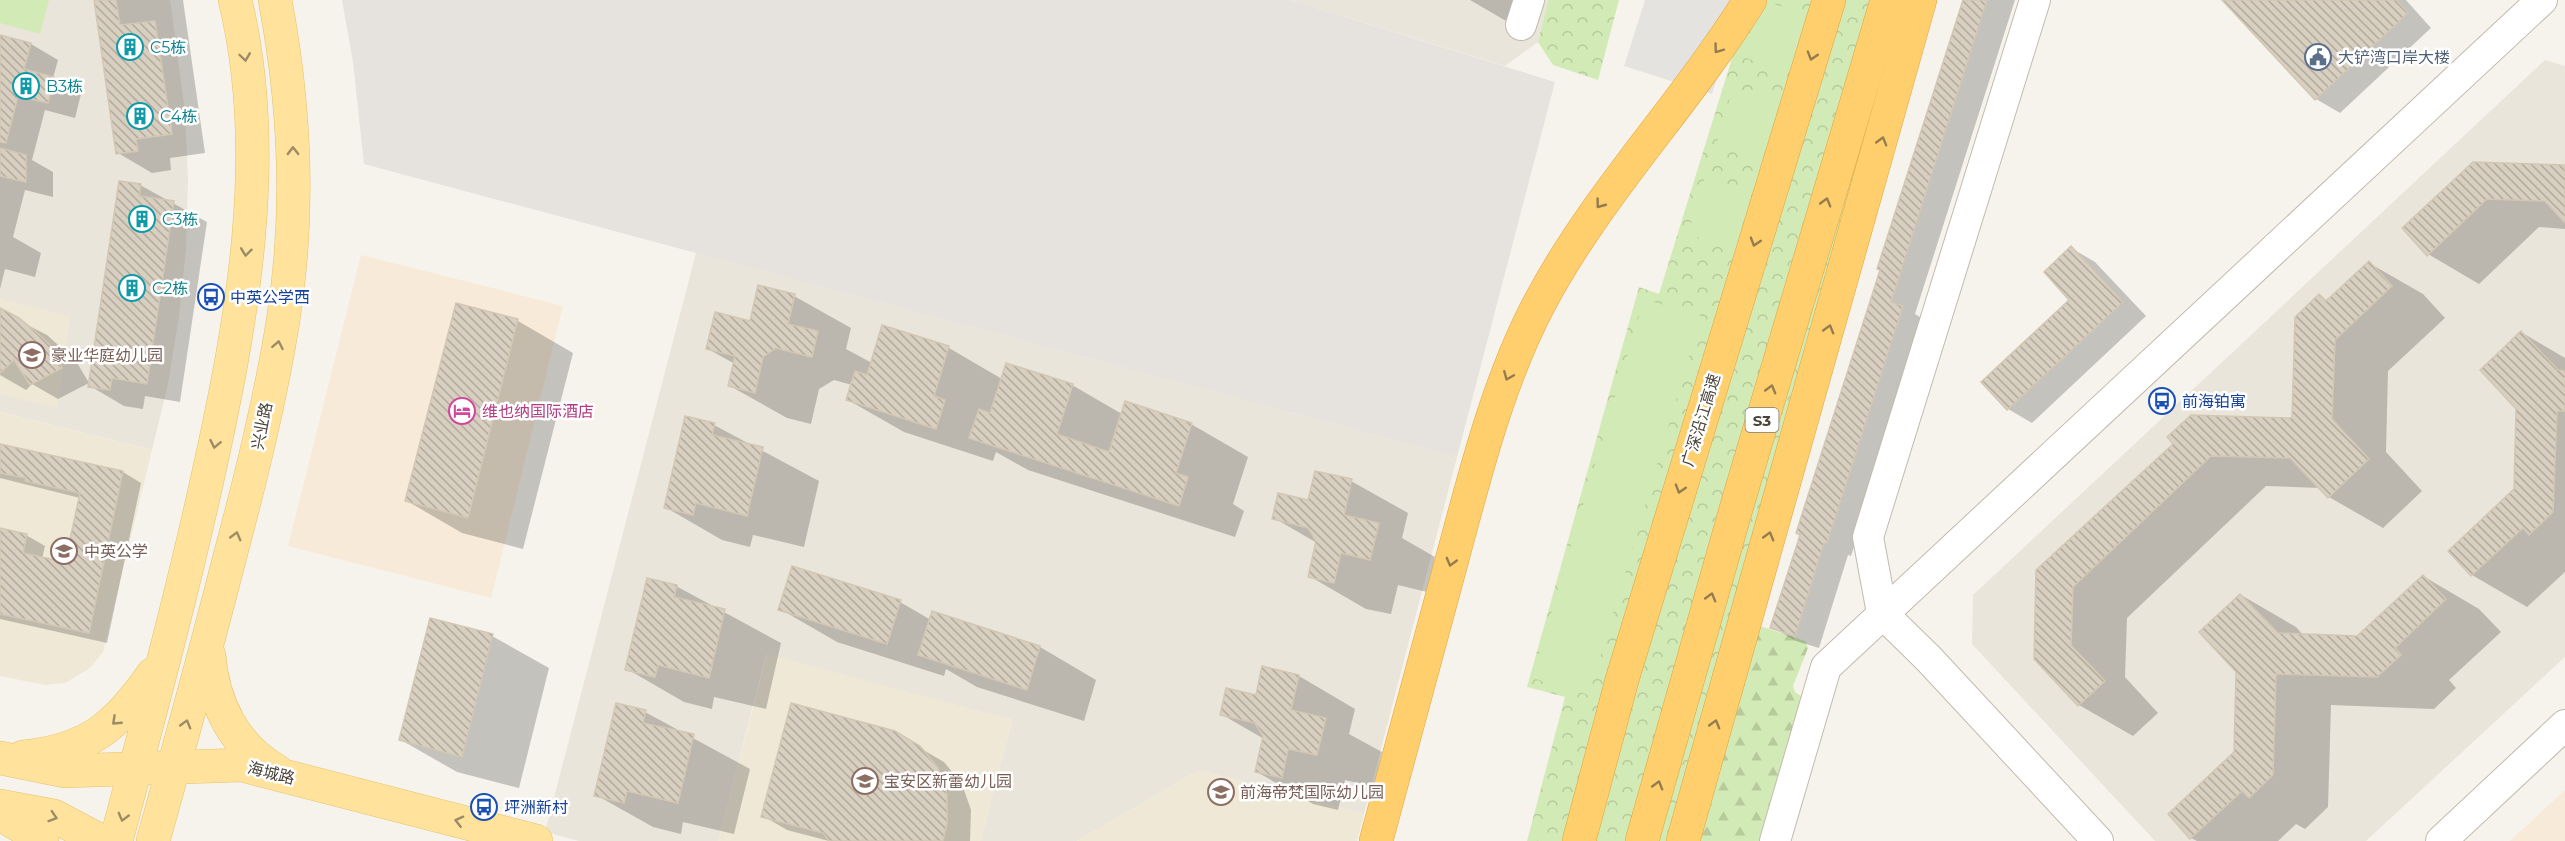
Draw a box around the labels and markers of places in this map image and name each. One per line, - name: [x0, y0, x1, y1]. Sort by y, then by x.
- building icon: C5栋: [115, 32, 145, 62]
- place label: C5栋: [150, 38, 186, 57]
- public building icon: 大铲湾口岸大楼: [2303, 42, 2333, 72]
- place label: 大铲湾口岸大楼: [2338, 48, 2450, 67]
- building icon: B3栋: [11, 71, 41, 101]
- place label: B3栋: [46, 77, 83, 96]
- building icon: C4栋: [125, 101, 155, 131]
- place label: C4栋: [160, 107, 197, 126]
- building icon: C3栋: [127, 204, 157, 234]
- place label: C3栋: [162, 210, 198, 229]
- building icon: C2栋: [117, 273, 147, 303]
- place label: C2栋: [152, 279, 188, 298]
- bus stop icon: 中英公学西: [196, 282, 226, 312]
- place label: 中英公学西: [230, 288, 310, 307]
- school or university icon: 豪业华庭幼儿园: [17, 340, 47, 370]
- place label: 豪业华庭幼儿园: [51, 346, 163, 365]
- bus stop icon: 前海铂寓: [2147, 386, 2177, 416]
- place label: 前海铂寓: [2182, 392, 2246, 411]
- hotel icon: 维也纳国际酒店: [447, 396, 477, 426]
- place label: 维也纳国际酒店: [482, 402, 594, 421]
- school or university icon: 中英公学: [49, 536, 79, 566]
- place label: 中英公学: [84, 542, 148, 561]
- school or university icon: 宝安区新蕾幼儿园: [850, 766, 880, 796]
- place label: 宝安区新蕾幼儿园: [884, 772, 1012, 791]
- school or university icon: 前海帝梵国际幼儿园: [1206, 777, 1236, 807]
- place label: 前海帝梵国际幼儿园: [1240, 783, 1384, 802]
- bus stop icon: 坪洲新村: [469, 792, 499, 822]
- place label: 坪洲新村: [504, 798, 568, 817]

